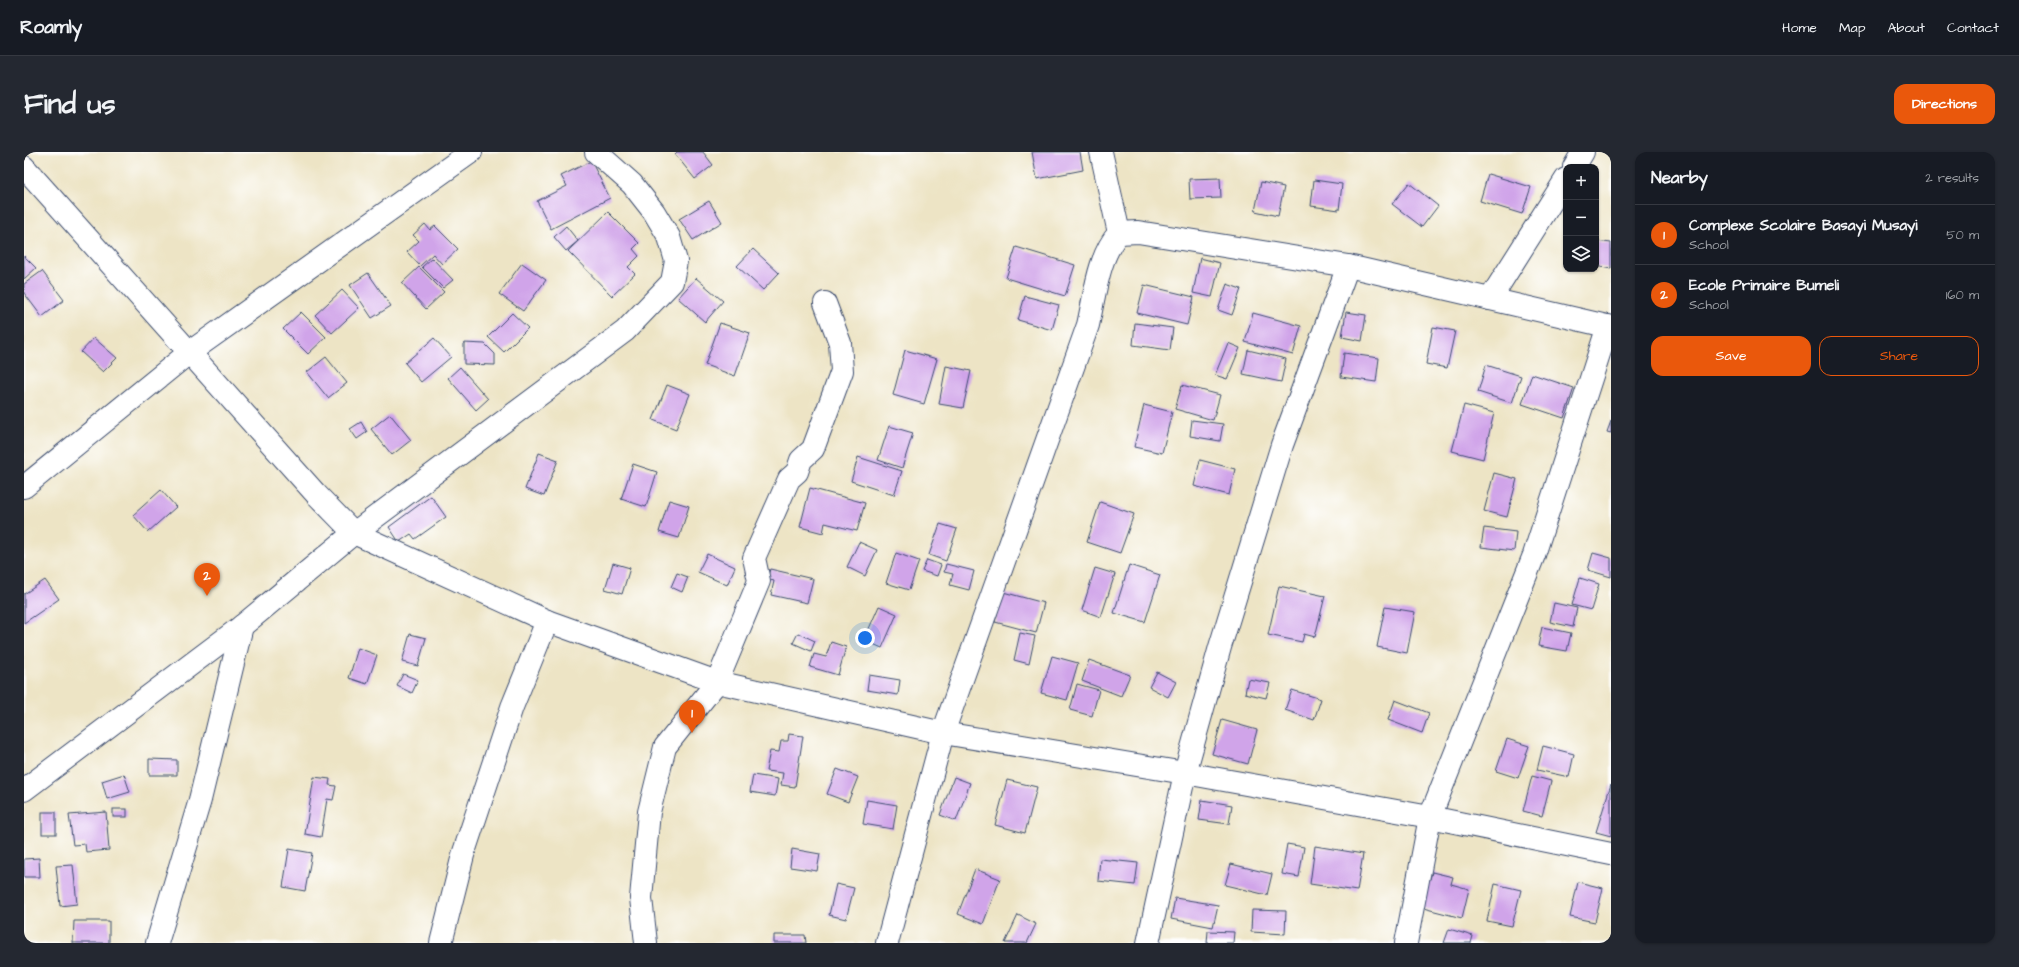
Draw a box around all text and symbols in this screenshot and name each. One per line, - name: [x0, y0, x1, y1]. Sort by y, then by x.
- text: Roamly: [20, 14, 82, 41]
- text: Home: [1782, 18, 1817, 38]
- text: Map: [1839, 18, 1865, 38]
- text: About: [1887, 18, 1925, 38]
- text: Contact: [1947, 18, 1999, 38]
- button: Directions: [1894, 84, 1995, 124]
- text: Find us: [24, 85, 115, 124]
- map controls: [1563, 164, 1599, 272]
- button: +: [1563, 164, 1599, 200]
- text: Nearby: [1651, 166, 1708, 190]
- text: 2 results: [1925, 169, 1979, 187]
- button: −: [1563, 200, 1599, 236]
- text: Complexe Scolaire Basayi Musayi: [1689, 215, 1918, 236]
- text: 1: [1663, 226, 1665, 244]
- text: 50 m: [1946, 226, 1979, 244]
- button: layers: [1563, 236, 1599, 272]
- text: School: [1689, 236, 1729, 254]
- text: Ecole Primaire Bumeli: [1689, 275, 1839, 296]
- text: 2: [1660, 286, 1668, 304]
- text: 160 m: [1946, 286, 1979, 304]
- text: School: [1689, 296, 1729, 314]
- button: Save: [1651, 336, 1811, 376]
- button: Share: [1819, 336, 1979, 376]
- pin: 2: [194, 563, 220, 596]
- your location: [855, 628, 875, 648]
- pin: 1: [679, 700, 705, 733]

